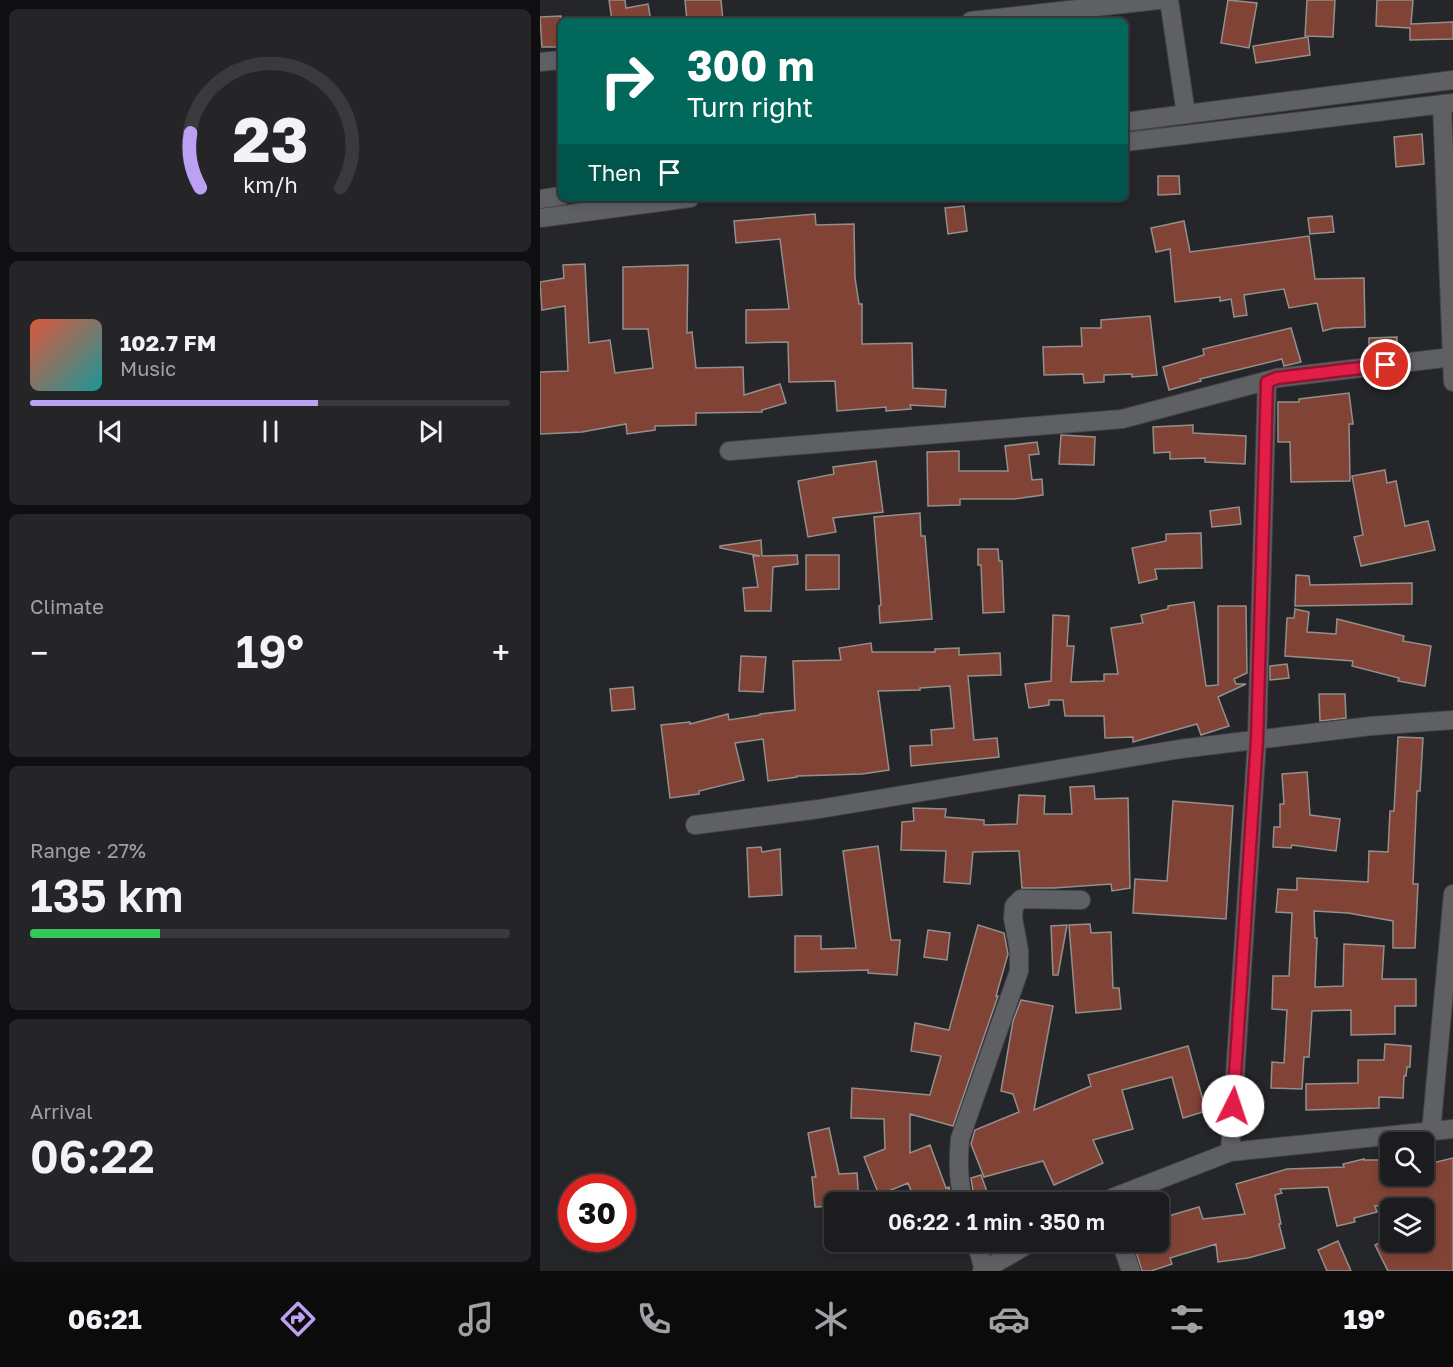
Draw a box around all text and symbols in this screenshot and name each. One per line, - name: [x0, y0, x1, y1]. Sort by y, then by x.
- text: 300 m: [687, 40, 814, 90]
- icon: right: [588, 42, 666, 120]
- text: Turn right: [687, 91, 813, 123]
- text: 23: [232, 101, 308, 176]
- icon: arrive: [653, 156, 686, 189]
- text: Then: [588, 159, 641, 186]
- text: km/h: [243, 172, 297, 198]
- text: 102.7 FM: [120, 329, 216, 356]
- pin: [1360, 339, 1411, 390]
- icon: arrive: [1369, 348, 1402, 381]
- text: Music: [120, 356, 176, 380]
- icon: previous: [94, 415, 127, 448]
- icon: pause: [254, 415, 287, 448]
- icon: next: [414, 415, 447, 448]
- text: Climate: [30, 594, 104, 618]
- text: 19°: [236, 624, 304, 678]
- text: −: [30, 633, 48, 672]
- text: +: [492, 633, 510, 672]
- text: Range · 27%: [30, 838, 146, 862]
- text: 135 km: [30, 868, 183, 922]
- position arrow: [1201, 1074, 1265, 1138]
- text: Arrival: [30, 1099, 93, 1123]
- text: 06:22: [30, 1129, 155, 1183]
- map controls: [1380, 1132, 1434, 1252]
- button: search: [1380, 1132, 1434, 1186]
- speed limit sign: 30: [558, 1174, 636, 1252]
- button: layers: [1380, 1198, 1434, 1252]
- text: 06:22 · 1 min · 350 m: [888, 1208, 1105, 1235]
- icon: directions: [277, 1298, 319, 1340]
- icon: music: [455, 1298, 497, 1340]
- icon: phone: [633, 1298, 675, 1340]
- icon: climate: [810, 1298, 852, 1340]
- icon: car: [988, 1298, 1030, 1340]
- icon: filters: [1166, 1298, 1208, 1340]
- text: 06:21: [68, 1303, 142, 1335]
- text: 19°: [1343, 1303, 1385, 1335]

